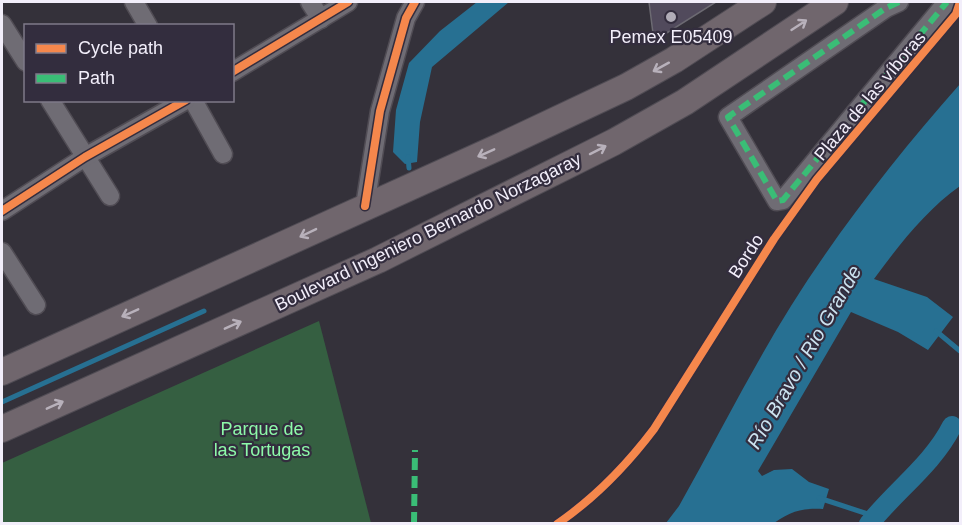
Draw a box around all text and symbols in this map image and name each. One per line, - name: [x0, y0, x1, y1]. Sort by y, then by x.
- marker: Pemex E05409: [664, 10, 678, 24]
- one-way arrow: [790, 19, 807, 31]
- legend: [24, 24, 234, 102]
- place label: Pemex E05409: [609, 27, 733, 47]
- street label: Plaza de las víboras: [810, 27, 930, 165]
- text: Cycle path: [78, 38, 163, 58]
- one-way arrow: [653, 62, 670, 74]
- text: Path: [78, 68, 115, 88]
- one-way arrow: [588, 144, 606, 155]
- one-way arrow: [477, 148, 495, 159]
- street label: Boulevard Ingeniero Bernardo Norzagaray: [272, 149, 584, 315]
- one-way arrow: [300, 228, 318, 240]
- street label: Bordo: [725, 230, 767, 282]
- water label: Río Bravo / Rio Grande: [743, 261, 865, 453]
- one-way arrow: [122, 308, 140, 319]
- one-way arrow: [223, 319, 241, 330]
- one-way arrow: [45, 398, 63, 410]
- park label: Parque de las Tortugas: [214, 419, 310, 460]

